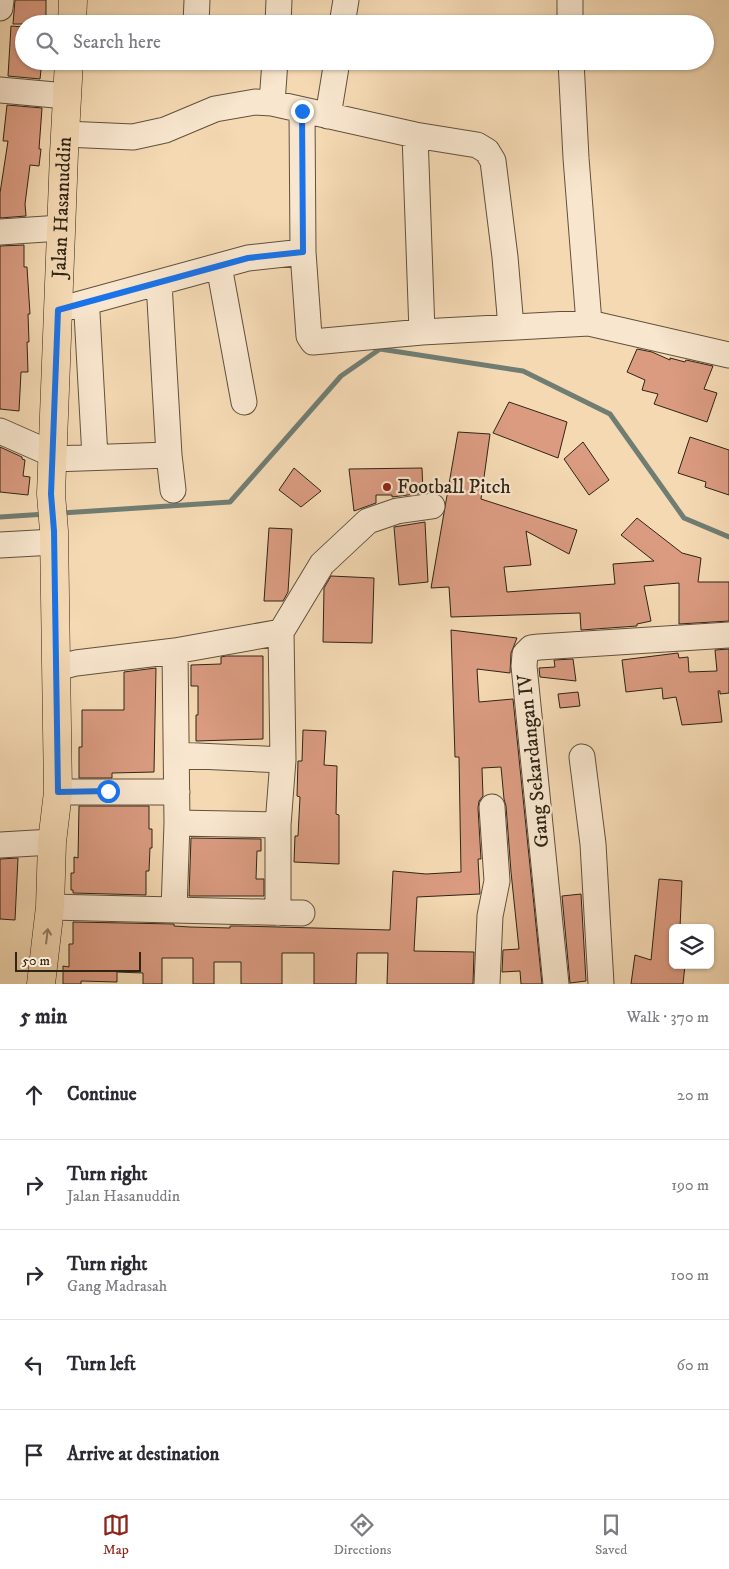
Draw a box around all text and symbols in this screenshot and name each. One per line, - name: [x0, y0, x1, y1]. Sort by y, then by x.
- search box: [15, 15, 714, 70]
- icon: search: [33, 29, 61, 57]
- text: Search here: [73, 31, 161, 54]
- route end: [291, 100, 314, 123]
- street label: Jalan Hasanuddin: [47, 135, 77, 280]
- place label: Football Pitch: [397, 475, 511, 500]
- marker: Football Pitch: [381, 481, 393, 493]
- street label: Gang Sekardangan IV: [512, 673, 556, 849]
- route start: [97, 780, 120, 803]
- map controls: [669, 924, 714, 969]
- button: layers: [669, 924, 714, 969]
- one-way arrow: [42, 928, 52, 944]
- scale bar: [15, 949, 141, 972]
- text: 50 m: [22, 952, 50, 970]
- text: 5 min: [20, 1004, 67, 1030]
- text: Walk · 370 m: [627, 1007, 709, 1027]
- icon: ahead: [20, 1081, 48, 1109]
- text: Continue: [67, 1083, 137, 1106]
- text: 20 m: [677, 1085, 709, 1105]
- text: Turn right: [67, 1163, 147, 1186]
- icon: right: [20, 1171, 48, 1199]
- text: 190 m: [671, 1175, 709, 1195]
- text: Jalan Hasanuddin: [67, 1186, 180, 1206]
- text: Turn right: [67, 1253, 147, 1276]
- icon: right: [20, 1261, 48, 1289]
- text: 100 m: [671, 1265, 709, 1285]
- text: Gang Madrasah: [67, 1276, 167, 1296]
- icon: left: [20, 1351, 48, 1379]
- text: Turn left: [67, 1353, 136, 1376]
- text: 60 m: [677, 1355, 709, 1375]
- icon: arrive: [20, 1441, 48, 1469]
- text: Arrive at destination: [67, 1443, 219, 1466]
- tab: Map: [102, 1511, 130, 1559]
- tab: Directions: [333, 1511, 391, 1559]
- tab: Saved: [595, 1511, 627, 1559]

